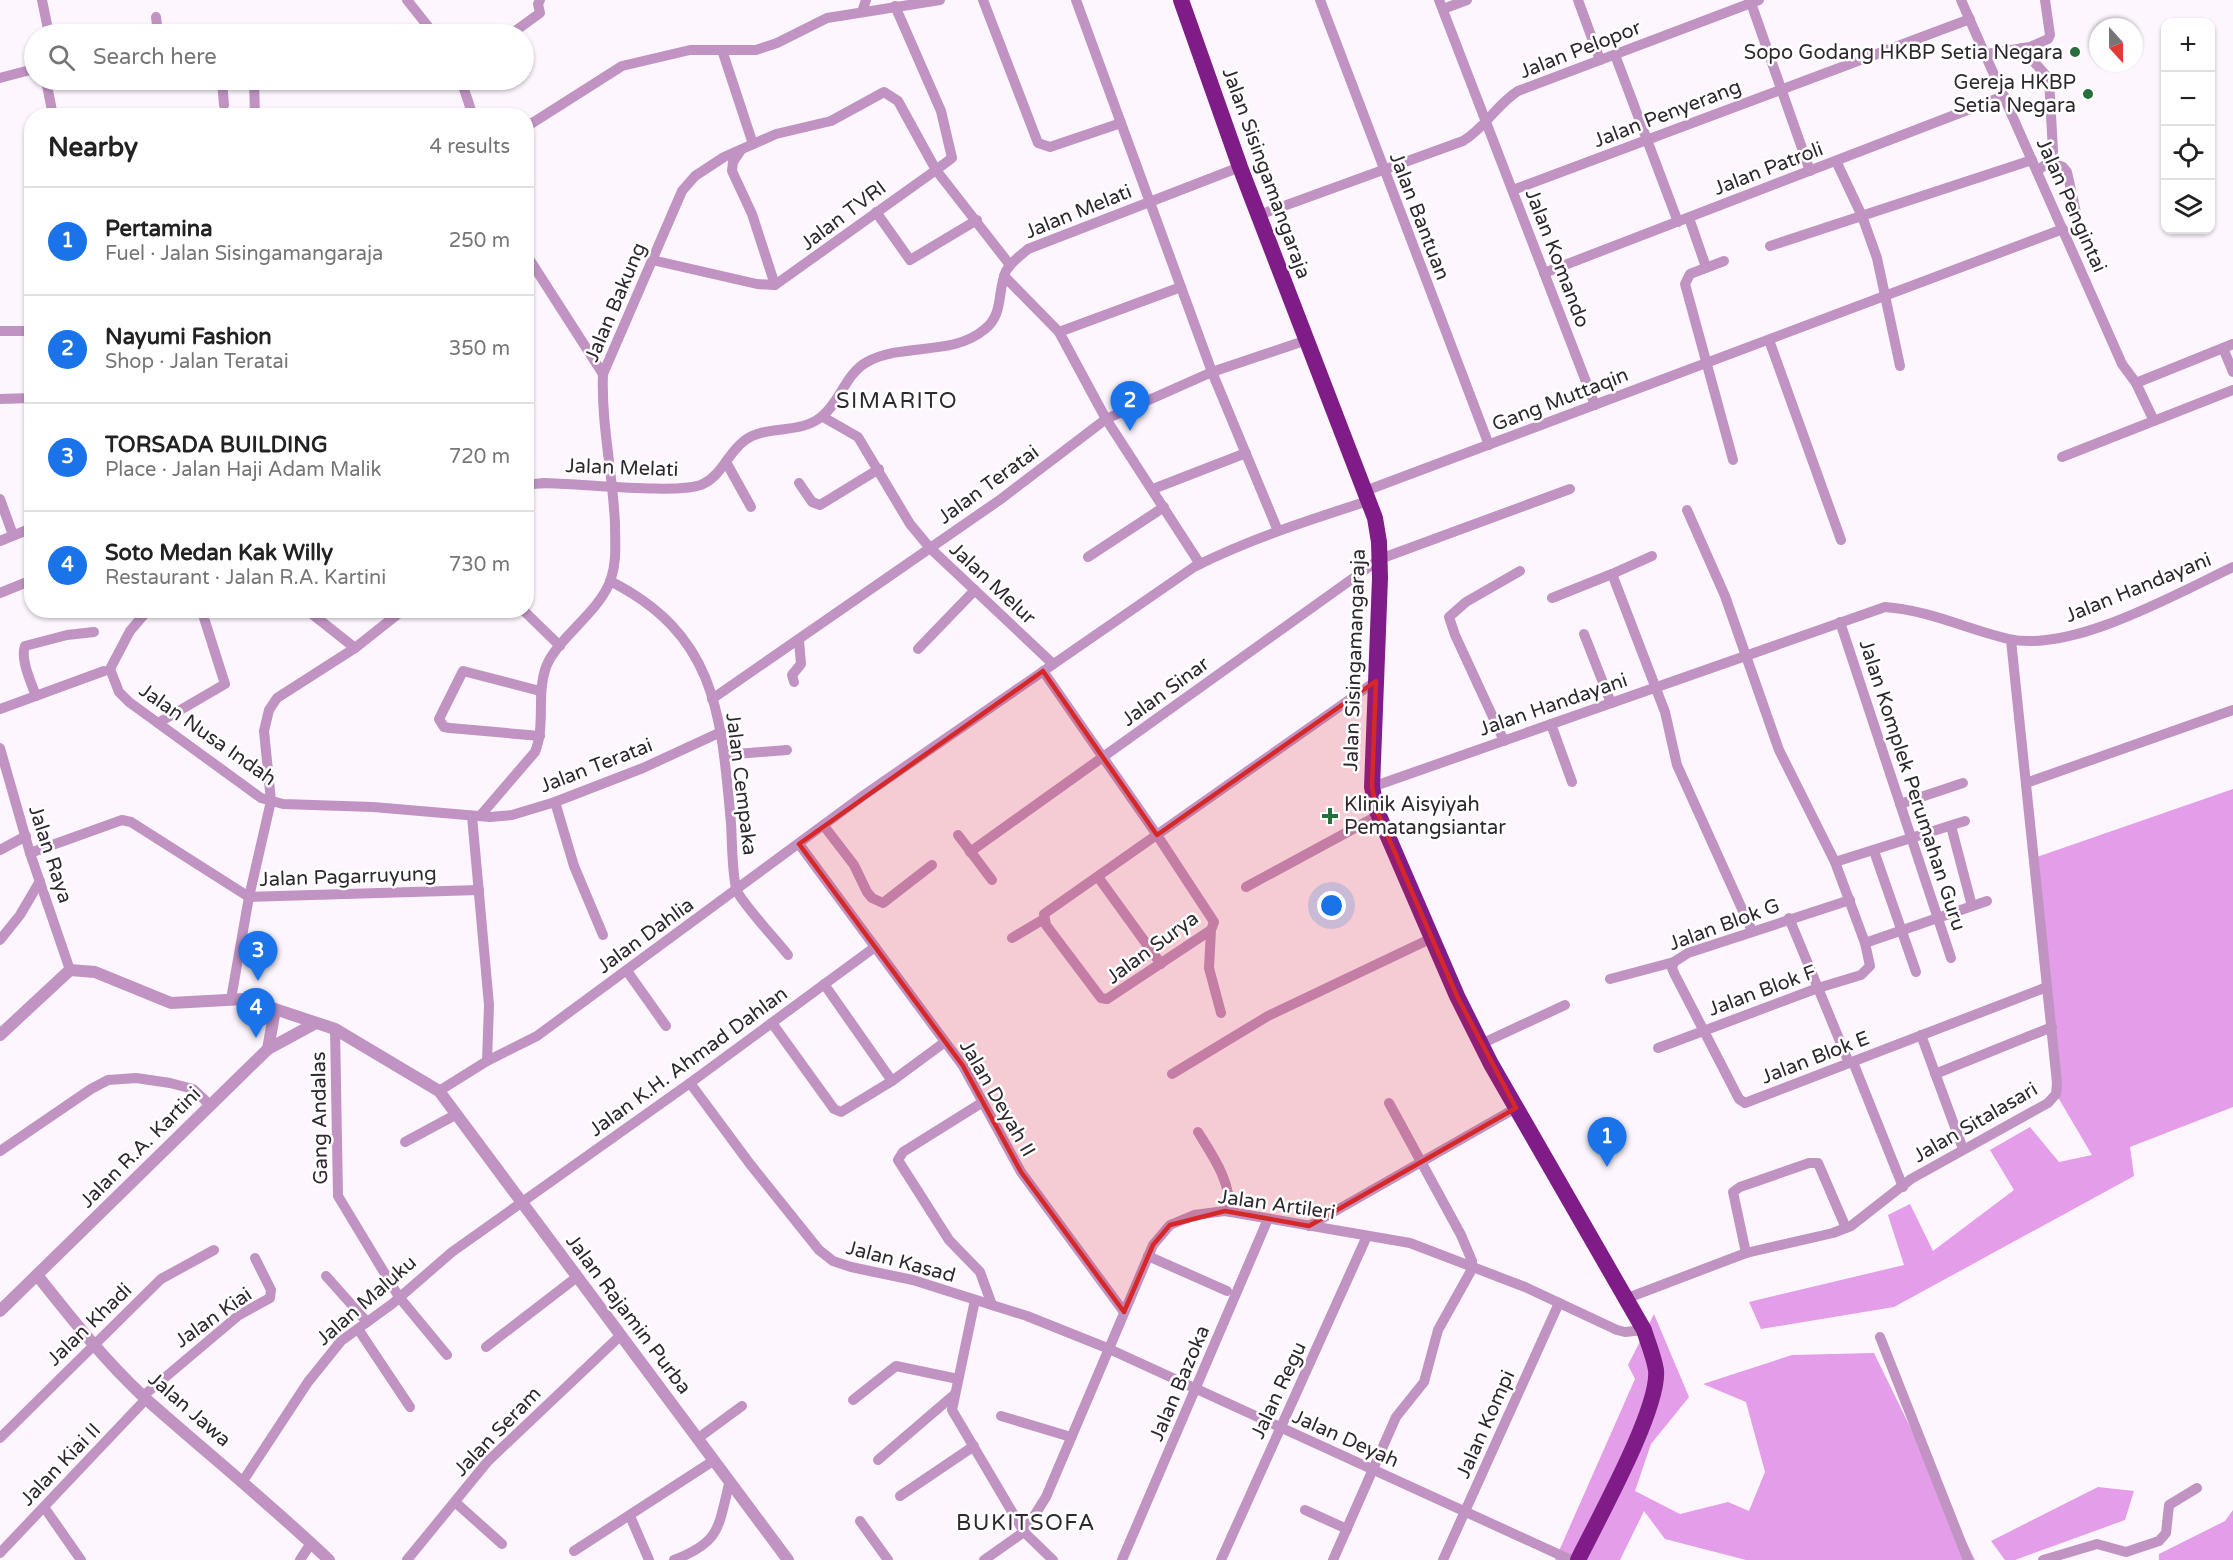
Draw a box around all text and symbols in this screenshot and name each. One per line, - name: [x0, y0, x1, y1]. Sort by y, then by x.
- street label: Jalan Pelopor: [1516, 16, 1645, 84]
- north arrow: [2089, 18, 2143, 72]
- map controls: [2161, 18, 2215, 234]
- button: +: [2161, 18, 2215, 72]
- search box: [24, 24, 534, 90]
- icon: search: [45, 41, 78, 74]
- place label: Sopo Godang HKBP Setia Negara: [1744, 41, 2063, 65]
- text: Search here: [93, 44, 217, 70]
- marker: Sopo Godang HKBP Setia Negara: [2068, 45, 2082, 59]
- street label: Jalan Sisingamangaraja: [1217, 65, 1315, 282]
- place label: Gereja HKBP Setia Negara: [1953, 71, 2076, 118]
- button: −: [2161, 72, 2215, 126]
- street label: Jalan Penyerang: [1590, 75, 1745, 153]
- marker: Gereja HKBP Setia Negara: [2081, 87, 2095, 101]
- button: locate: [2161, 126, 2215, 180]
- text: Nearby: [48, 132, 138, 163]
- text: 4 results: [430, 135, 510, 159]
- street label: Jalan Pengintai: [2031, 135, 2111, 276]
- street label: Jalan Patroli: [1710, 137, 1826, 201]
- street label: Jalan Bantuan: [1384, 149, 1454, 283]
- street label: Jalan TVRI: [796, 176, 891, 256]
- street label: Jalan Melati: [1021, 180, 1135, 244]
- button: layers: [2161, 180, 2215, 234]
- street label: Jalan Komando: [1520, 186, 1594, 331]
- text: Pertamina: [105, 216, 213, 242]
- text: 1: [61, 229, 74, 253]
- text: 250 m: [449, 229, 510, 253]
- street label: Jalan Bakung: [580, 239, 652, 366]
- text: Fuel · Jalan Sisingamangaraja: [105, 242, 383, 266]
- text: Nayumi Fashion: [105, 324, 272, 350]
- text: 2: [61, 337, 74, 361]
- text: 350 m: [449, 337, 510, 361]
- text: Shop · Jalan Teratai: [105, 350, 289, 374]
- street label: Gang Muttaqin: [1489, 363, 1632, 437]
- pin: 2: [1110, 382, 1150, 431]
- district label: SIMARITO: [836, 388, 958, 414]
- text: TORSADA BUILDING: [105, 432, 328, 458]
- street label: Jalan Teratai: [933, 440, 1044, 529]
- text: 3: [61, 445, 74, 469]
- text: 720 m: [449, 445, 510, 469]
- street label: Jalan Melati: [565, 454, 679, 482]
- text: Place · Jalan Haji Adam Malik: [105, 458, 381, 482]
- street label: Jalan Melur: [944, 538, 1041, 630]
- text: Soto Medan Kak Willy: [105, 540, 333, 566]
- street label: Jalan Sisingamangaraja: [1339, 548, 1371, 772]
- street label: Jalan Handayani: [2062, 548, 2215, 628]
- text: 4: [61, 553, 74, 577]
- text: 730 m: [449, 553, 510, 577]
- text: Restaurant · Jalan R.A. Kartini: [105, 566, 386, 590]
- street label: Jalan Komplek Perumahan Guru: [1854, 637, 1971, 934]
- street label: Jalan Sinar: [1117, 652, 1214, 732]
- street label: Jalan Handayani: [1476, 668, 1631, 742]
- street label: Jalan Nusa Indah: [134, 679, 281, 791]
- street label: Jalan Cempaka: [720, 712, 762, 857]
- street label: Jalan Teratai: [537, 733, 656, 798]
- place label: Klinik Aisyiyah Pematangsiantar: [1344, 793, 1506, 840]
- street label: Jalan Raya: [23, 802, 77, 906]
- marker: Klinik Aisyiyah Pematangsiantar: [1321, 807, 1339, 825]
- street label: Jalan Pagarruyung: [259, 862, 437, 892]
- your location: [1317, 891, 1346, 920]
- street label: Jalan Dahlia: [593, 893, 699, 979]
- street label: Jalan Blok G: [1666, 894, 1783, 956]
- street label: Jalan Surya: [1102, 906, 1203, 989]
- pin: 3: [238, 932, 278, 981]
- street label: Jalan Blok F: [1705, 960, 1820, 1022]
- street label: Jalan K.H. Ahmad Dahlan: [585, 982, 792, 1142]
- pin: 4: [236, 988, 276, 1038]
- street label: Jalan Blok E: [1758, 1026, 1873, 1090]
- street label: Jalan Deyah II: [954, 1036, 1040, 1161]
- street label: Gang Andalas: [307, 1051, 333, 1185]
- street label: Jalan Sitalasari: [1909, 1078, 2042, 1168]
- street label: Jalan R.A. Kartini: [75, 1082, 206, 1213]
- pin: 1: [1588, 1118, 1626, 1167]
- street label: Jalan Artileri: [1217, 1185, 1337, 1225]
- street label: Jalan Rajamin Purba: [560, 1230, 696, 1399]
- street label: Jalan Kasad: [843, 1236, 958, 1288]
- street label: Jalan Maluku: [312, 1251, 422, 1351]
- street label: Jalan Khadi: [42, 1278, 137, 1371]
- street label: Jalan Kiai: [170, 1283, 257, 1353]
- street label: Jalan Bazoka: [1145, 1322, 1215, 1445]
- street label: Jalan Regu: [1246, 1338, 1312, 1443]
- street label: Jalan Jawa: [143, 1367, 236, 1452]
- street label: Jalan Kompi: [1451, 1367, 1520, 1482]
- street label: Jalan Seram: [449, 1382, 546, 1481]
- street label: Jalan Deyah: [1289, 1405, 1403, 1473]
- street label: Jalan Kiai II: [15, 1418, 106, 1511]
- district label: BUKITSOFA: [956, 1510, 1096, 1536]

